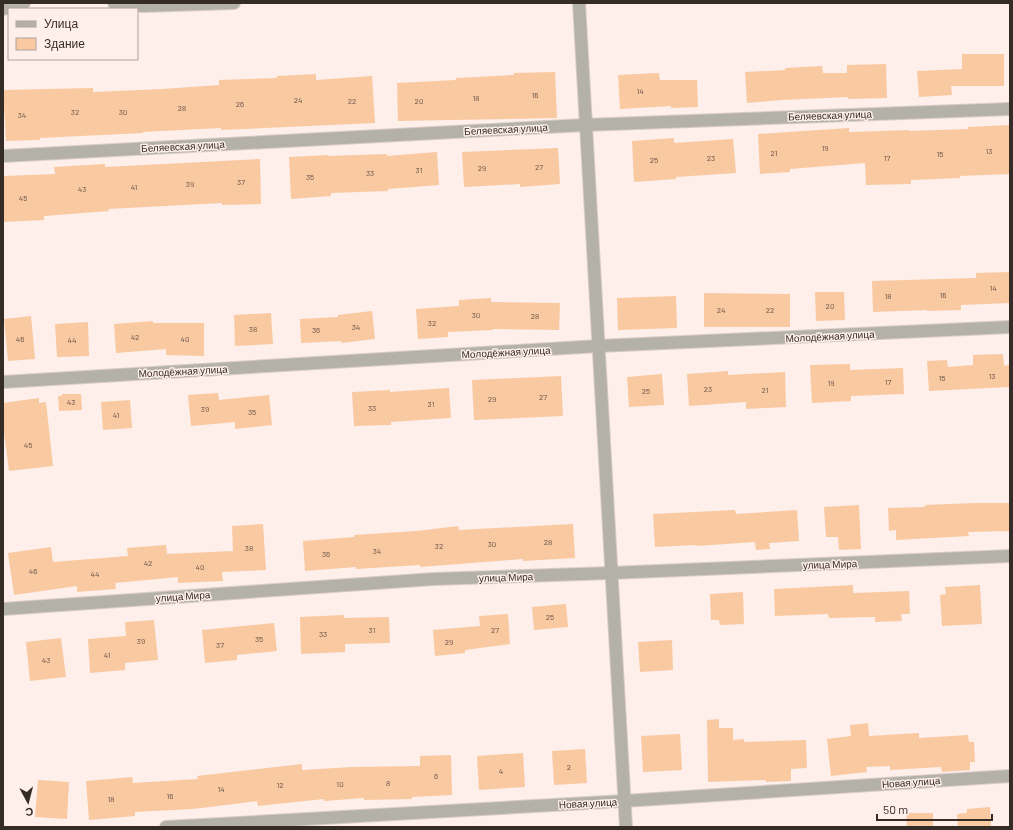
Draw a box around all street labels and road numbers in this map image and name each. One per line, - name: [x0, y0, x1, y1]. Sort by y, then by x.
- street label: Беляевская улица: [788, 108, 873, 122]
- street label: Беляевская улица: [464, 121, 549, 137]
- street label: Беляевская улица: [141, 138, 226, 154]
- street label: Молодёжная улица: [785, 328, 875, 344]
- street label: Молодёжная улица: [461, 344, 551, 360]
- street label: Молодёжная улица: [138, 363, 228, 379]
- street label: улица Мира: [803, 557, 858, 571]
- street label: улица Мира: [479, 570, 534, 584]
- street label: улица Мира: [155, 588, 211, 604]
- street label: Новая улица: [881, 774, 941, 790]
- street label: Новая улица: [558, 795, 618, 811]

